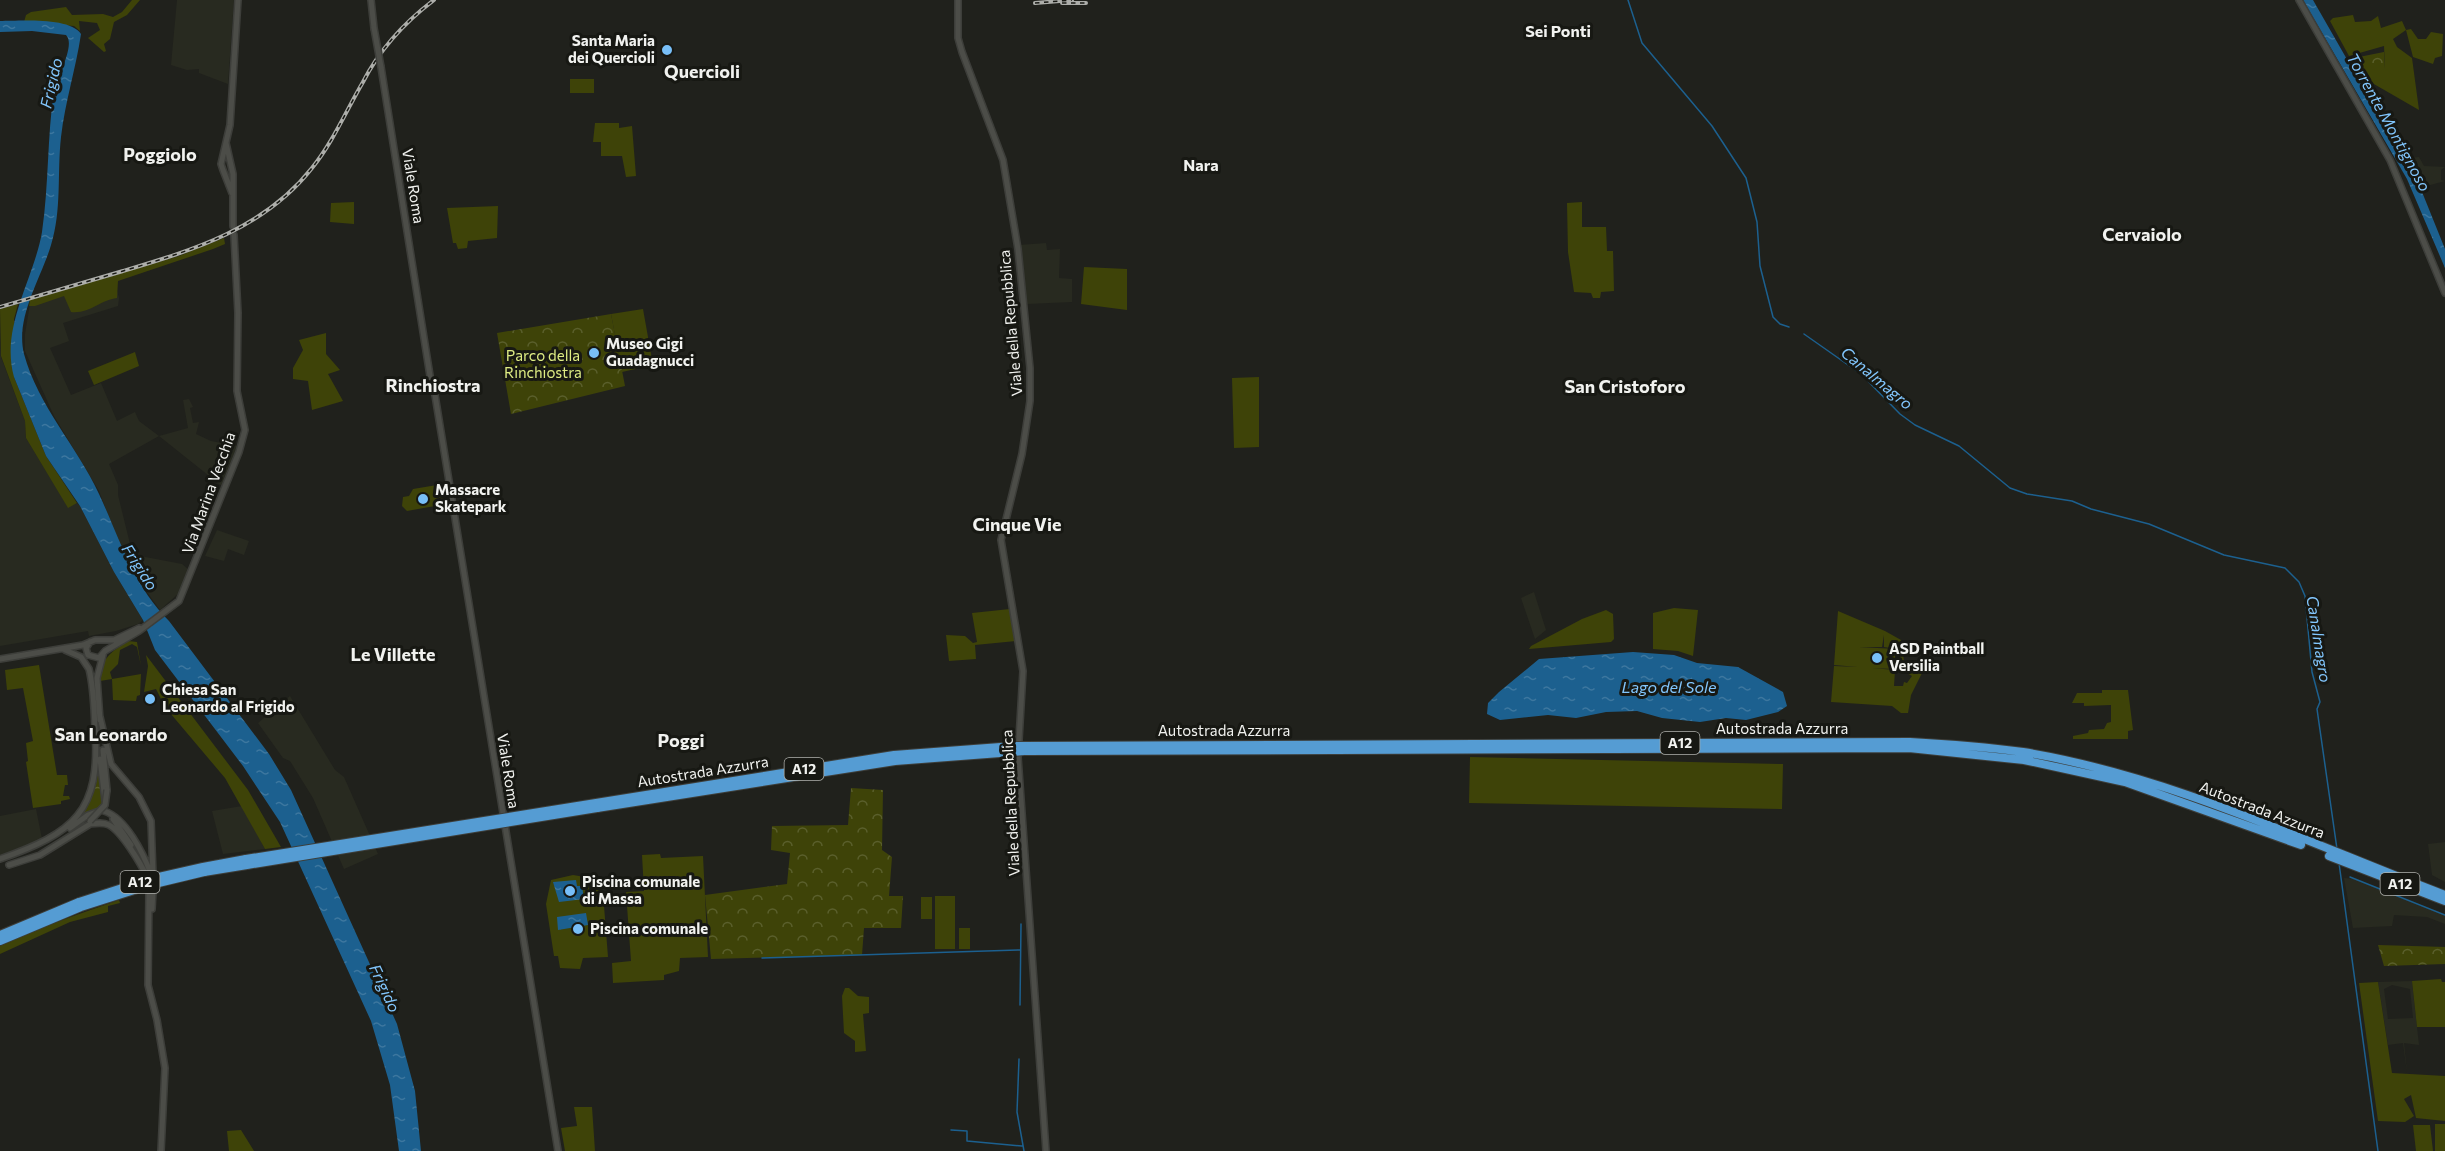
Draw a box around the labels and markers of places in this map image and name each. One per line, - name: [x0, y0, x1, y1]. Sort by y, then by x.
- place label: Santa Maria dei Quercioli: [568, 31, 655, 66]
- marker: Santa Maria dei Quercioli: [660, 43, 674, 57]
- place label: Museo Gigi Guadagnucci: [606, 334, 694, 369]
- marker: Museo Gigi Guadagnucci: [587, 346, 601, 360]
- place label: Massacre Skatepark: [435, 480, 507, 515]
- marker: Massacre Skatepark: [416, 492, 430, 506]
- place label: ASD Paintball Versilia: [1889, 639, 1984, 674]
- marker: ASD Paintball Versilia: [1870, 651, 1884, 665]
- place label: Chiesa San Leonardo al Frigido: [162, 680, 295, 715]
- marker: Chiesa San Leonardo al Frigido: [143, 692, 157, 706]
- place label: Piscina comunale di Massa: [582, 872, 700, 907]
- marker: Piscina comunale di Massa: [563, 884, 577, 898]
- place label: Piscina comunale: [590, 919, 708, 937]
- marker: Piscina comunale: [571, 922, 585, 936]

